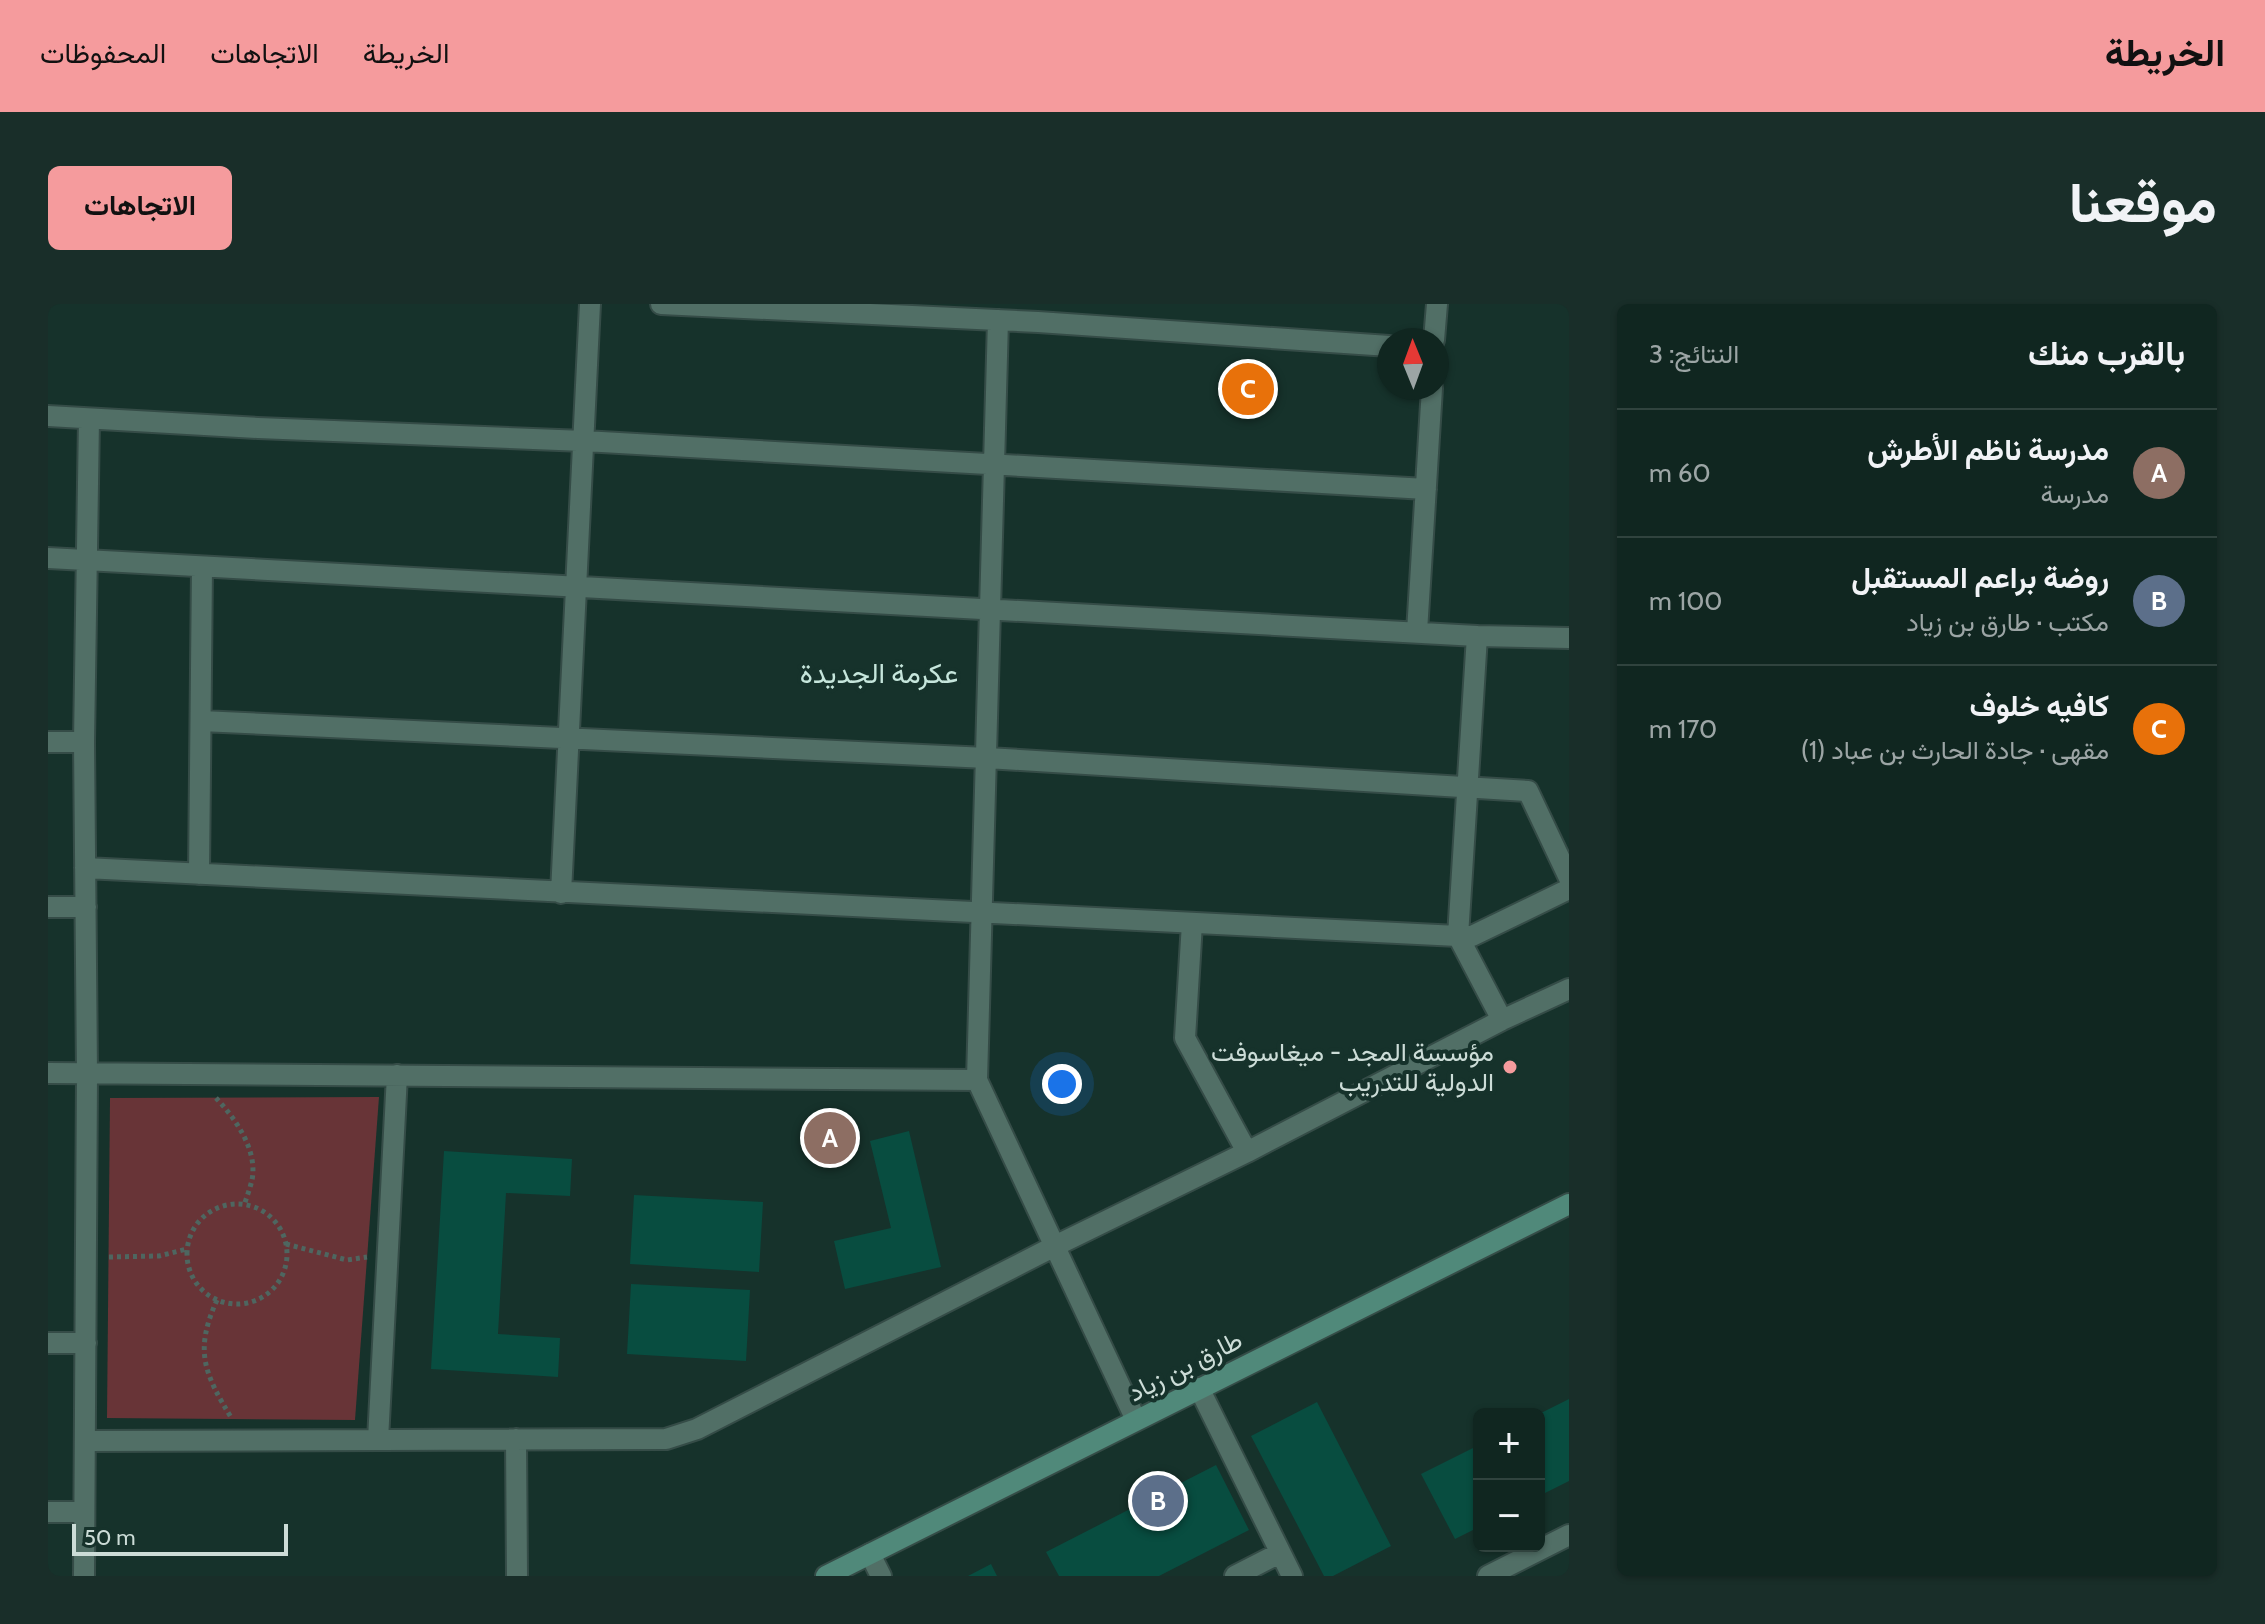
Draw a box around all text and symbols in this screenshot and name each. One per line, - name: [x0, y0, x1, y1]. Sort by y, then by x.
- text: الخريطة: [2105, 29, 2225, 76]
- text: المحفوظات: [40, 36, 166, 70]
- text: الاتجاهات: [210, 36, 319, 70]
- text: الخريطة: [363, 36, 449, 70]
- button: الاتجاهات: [48, 166, 232, 250]
- text: موقعنا: [2069, 168, 2217, 236]
- north arrow: [1377, 328, 1449, 400]
- text: بالقرب منك: [2028, 332, 2185, 374]
- text: النتائج: 3: [1649, 338, 1739, 370]
- pin: C: [1222, 359, 1274, 419]
- text: مدرسة ناظم الأطرش: [1867, 431, 2109, 468]
- text: 60 m: [1649, 457, 1711, 489]
- text: A: [2151, 457, 2167, 489]
- text: مدرسة: [2040, 478, 2109, 510]
- text: روضة براعم المستقبل: [1851, 559, 2109, 596]
- text: 100 m: [1649, 585, 1722, 617]
- text: B: [2151, 585, 2167, 617]
- text: مكتب · طارق بن زياد: [1906, 606, 2109, 638]
- district label: عكرمة الجديدة: [800, 656, 958, 691]
- text: كافيه خلوف: [1969, 687, 2109, 724]
- text: 170 m: [1649, 713, 1717, 745]
- text: C: [2151, 713, 2167, 745]
- text: مقهى · جادة الحارث بن عباد (1): [1801, 734, 2109, 766]
- place label: مؤسسة المجد - ميغاسوفت الدولية للتدريب: [1211, 1036, 1494, 1098]
- marker: مؤسسة المجد - ميغاسوفت الدولية للتدريب: [1501, 1058, 1519, 1076]
- your location: [1042, 1064, 1082, 1104]
- pin: A: [804, 1108, 856, 1168]
- street label: طارق بن زياد: [1122, 1324, 1248, 1408]
- map controls: [1473, 1408, 1545, 1552]
- button: +: [1473, 1408, 1545, 1480]
- pin: B: [1132, 1471, 1184, 1531]
- button: −: [1473, 1480, 1545, 1552]
- scale bar: [72, 1520, 288, 1556]
- text: 50 m: [84, 1524, 136, 1551]

